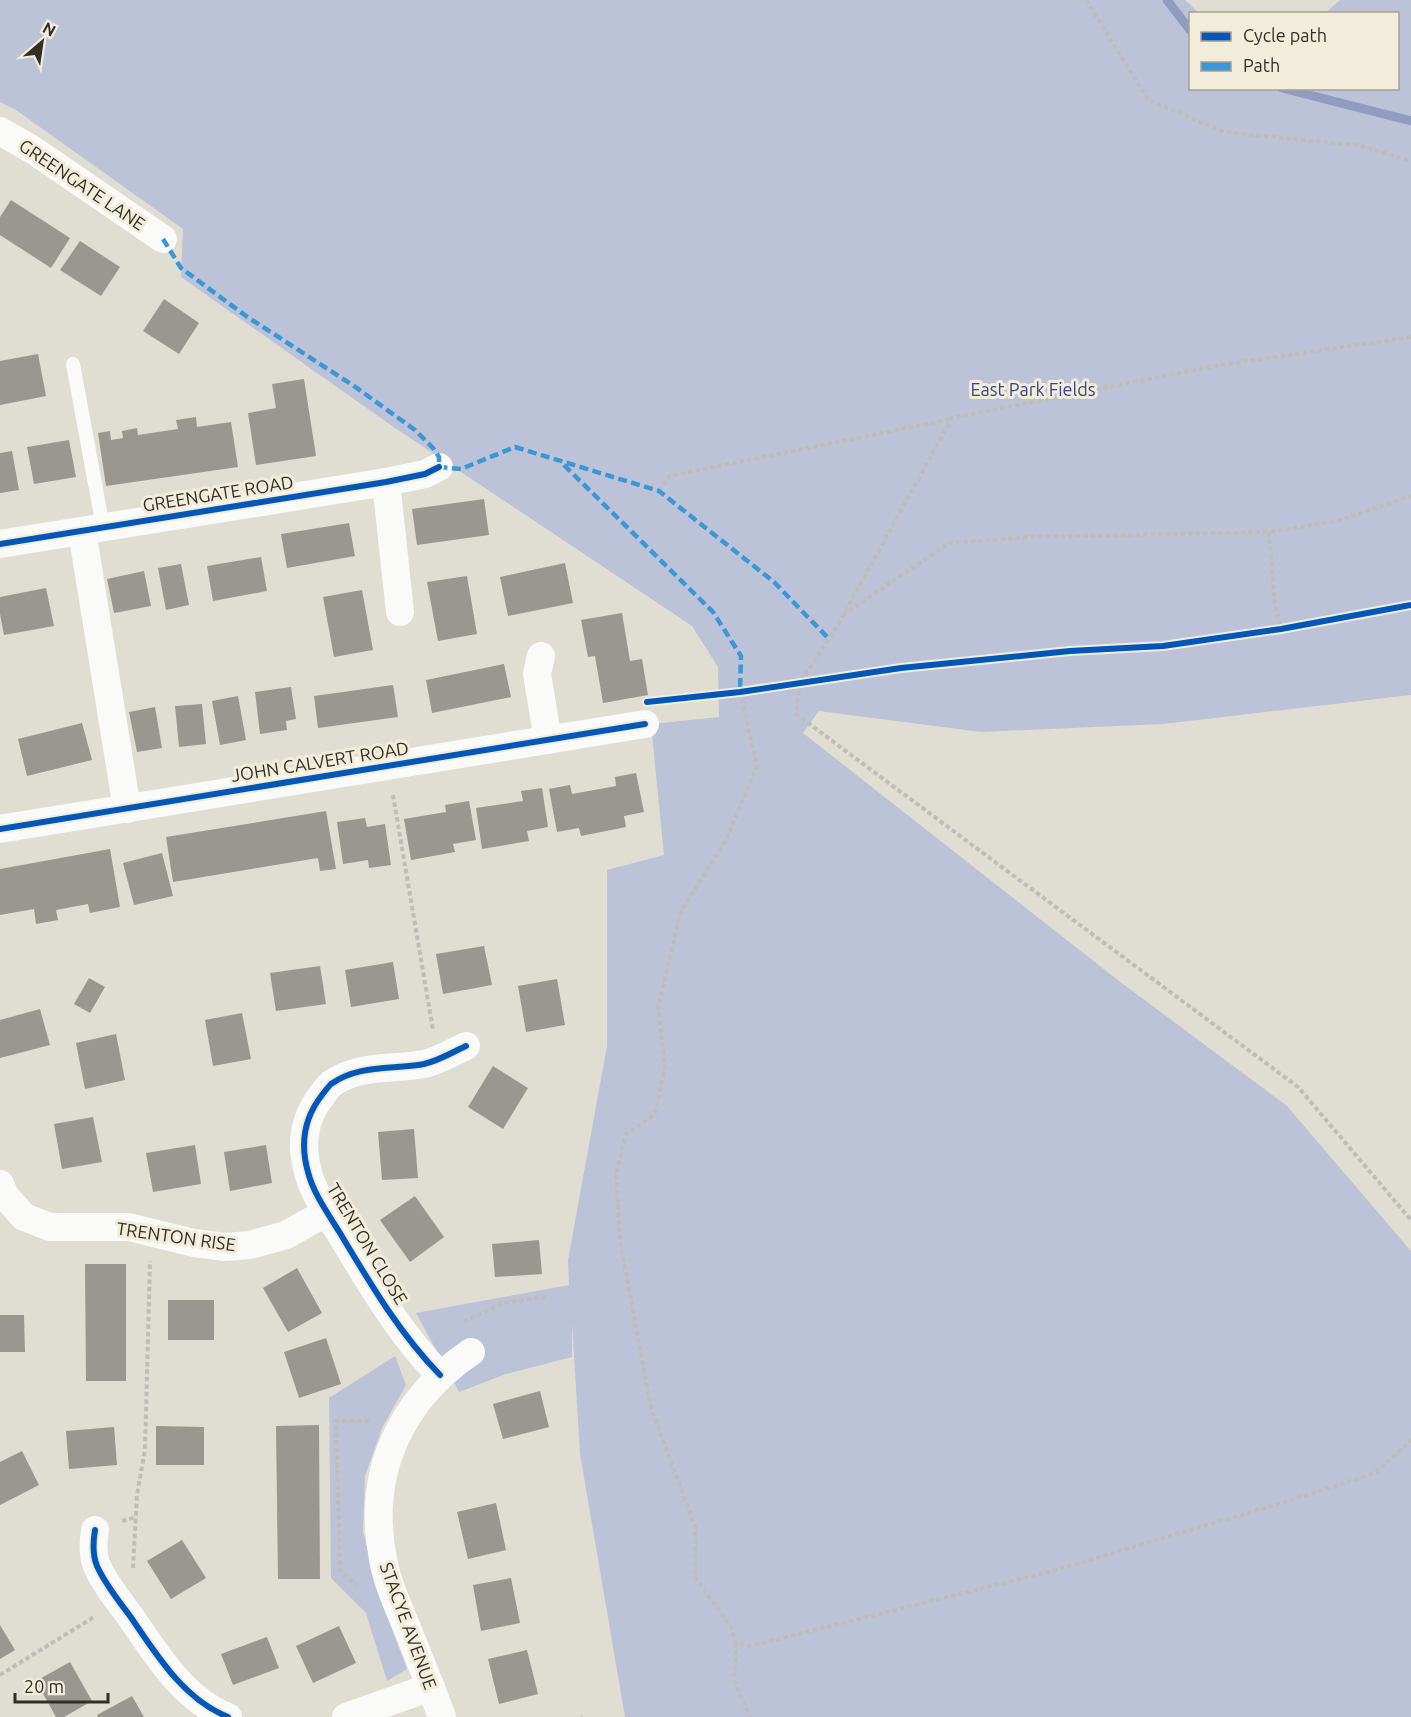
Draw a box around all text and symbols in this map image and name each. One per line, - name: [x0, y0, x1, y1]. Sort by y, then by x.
- north arrow: [12, 12, 72, 72]
- legend: [1189, 12, 1399, 90]
- text: N: [40, 18, 59, 40]
- text: Cycle path: [1243, 25, 1327, 45]
- text: Path: [1243, 55, 1280, 75]
- street label: GREENGATE LANE: [16, 135, 149, 234]
- park label: East Park Fields: [970, 379, 1096, 399]
- street label: GREENGATE ROAD: [141, 471, 295, 515]
- street label: JOHN CALVERT ROAD: [230, 737, 410, 785]
- street label: TRENTON CLOSE: [324, 1179, 412, 1308]
- street label: TRENTON RISE: [115, 1218, 237, 1254]
- street label: STACYE AVENUE: [377, 1560, 441, 1692]
- scale bar: [15, 1666, 108, 1704]
- text: 20 m: [24, 1676, 64, 1696]

